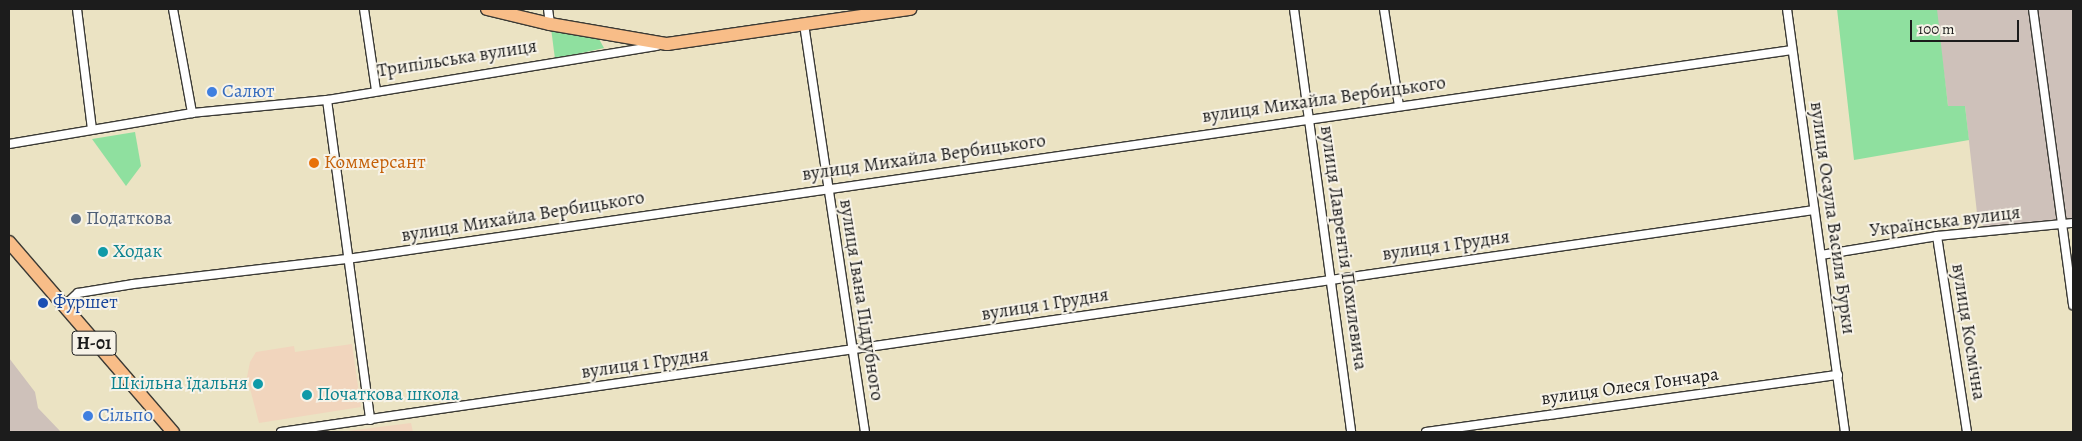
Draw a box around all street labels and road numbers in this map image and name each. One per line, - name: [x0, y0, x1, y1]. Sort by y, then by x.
- street label: Трипільська вулиця: [376, 35, 538, 83]
- street label: вулиця Михайла Вербицького: [1201, 72, 1447, 128]
- street label: вулиця Осаула Василя Бурки: [1804, 100, 1860, 336]
- street label: вулиця Лаврентія Похилевича: [1315, 124, 1371, 372]
- street label: вулиця Михайла Вербицького: [801, 130, 1047, 186]
- street label: вулиця Михайла Вербицького: [400, 187, 646, 247]
- street label: вулиця Івана Піддубного: [834, 198, 888, 402]
- street label: Українська вулиця: [1868, 201, 2022, 243]
- street label: вулиця 1 Грудня: [1381, 226, 1511, 266]
- street label: вулиця Космічна: [1946, 262, 1990, 402]
- street label: вулиця 1 Грудня: [980, 284, 1110, 326]
- road number: Н-01: [72, 328, 116, 358]
- street label: вулиця 1 Грудня: [580, 344, 710, 384]
- street label: вулиця Олеся Гончара: [1540, 363, 1720, 411]

